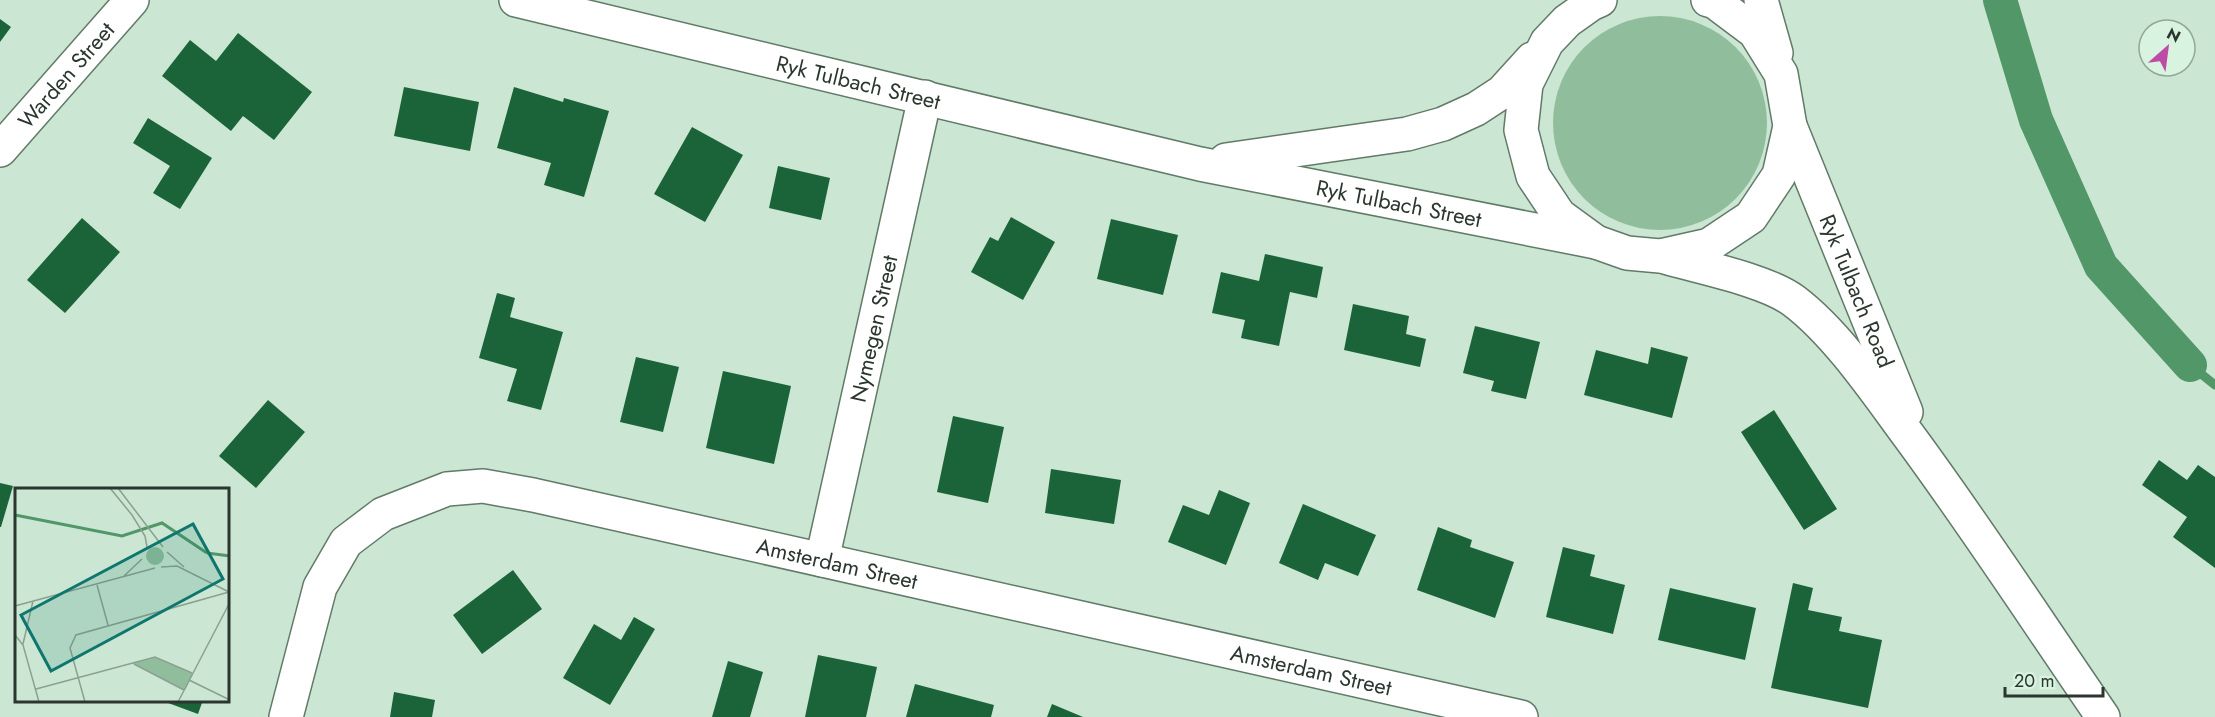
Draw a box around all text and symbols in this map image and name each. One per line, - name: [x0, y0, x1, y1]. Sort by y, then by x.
- street label: Warden Street: [10, 14, 122, 135]
- north arrow: [2137, 18, 2197, 78]
- text: N: [2163, 22, 2185, 48]
- street label: Ryk Tulbach Street: [773, 47, 944, 117]
- street label: Ryk Tulbach Street: [1313, 171, 1485, 235]
- street label: Ryk Tulbach Road: [1811, 210, 1902, 372]
- street label: Nymegen Street: [842, 251, 906, 405]
- inset map: [15, 488, 230, 702]
- street label: Amsterdam Street: [753, 530, 921, 597]
- street label: Amsterdam Street: [1228, 636, 1396, 704]
- scale bar: [2005, 660, 2102, 698]
- text: 20 m: [2014, 668, 2054, 694]

